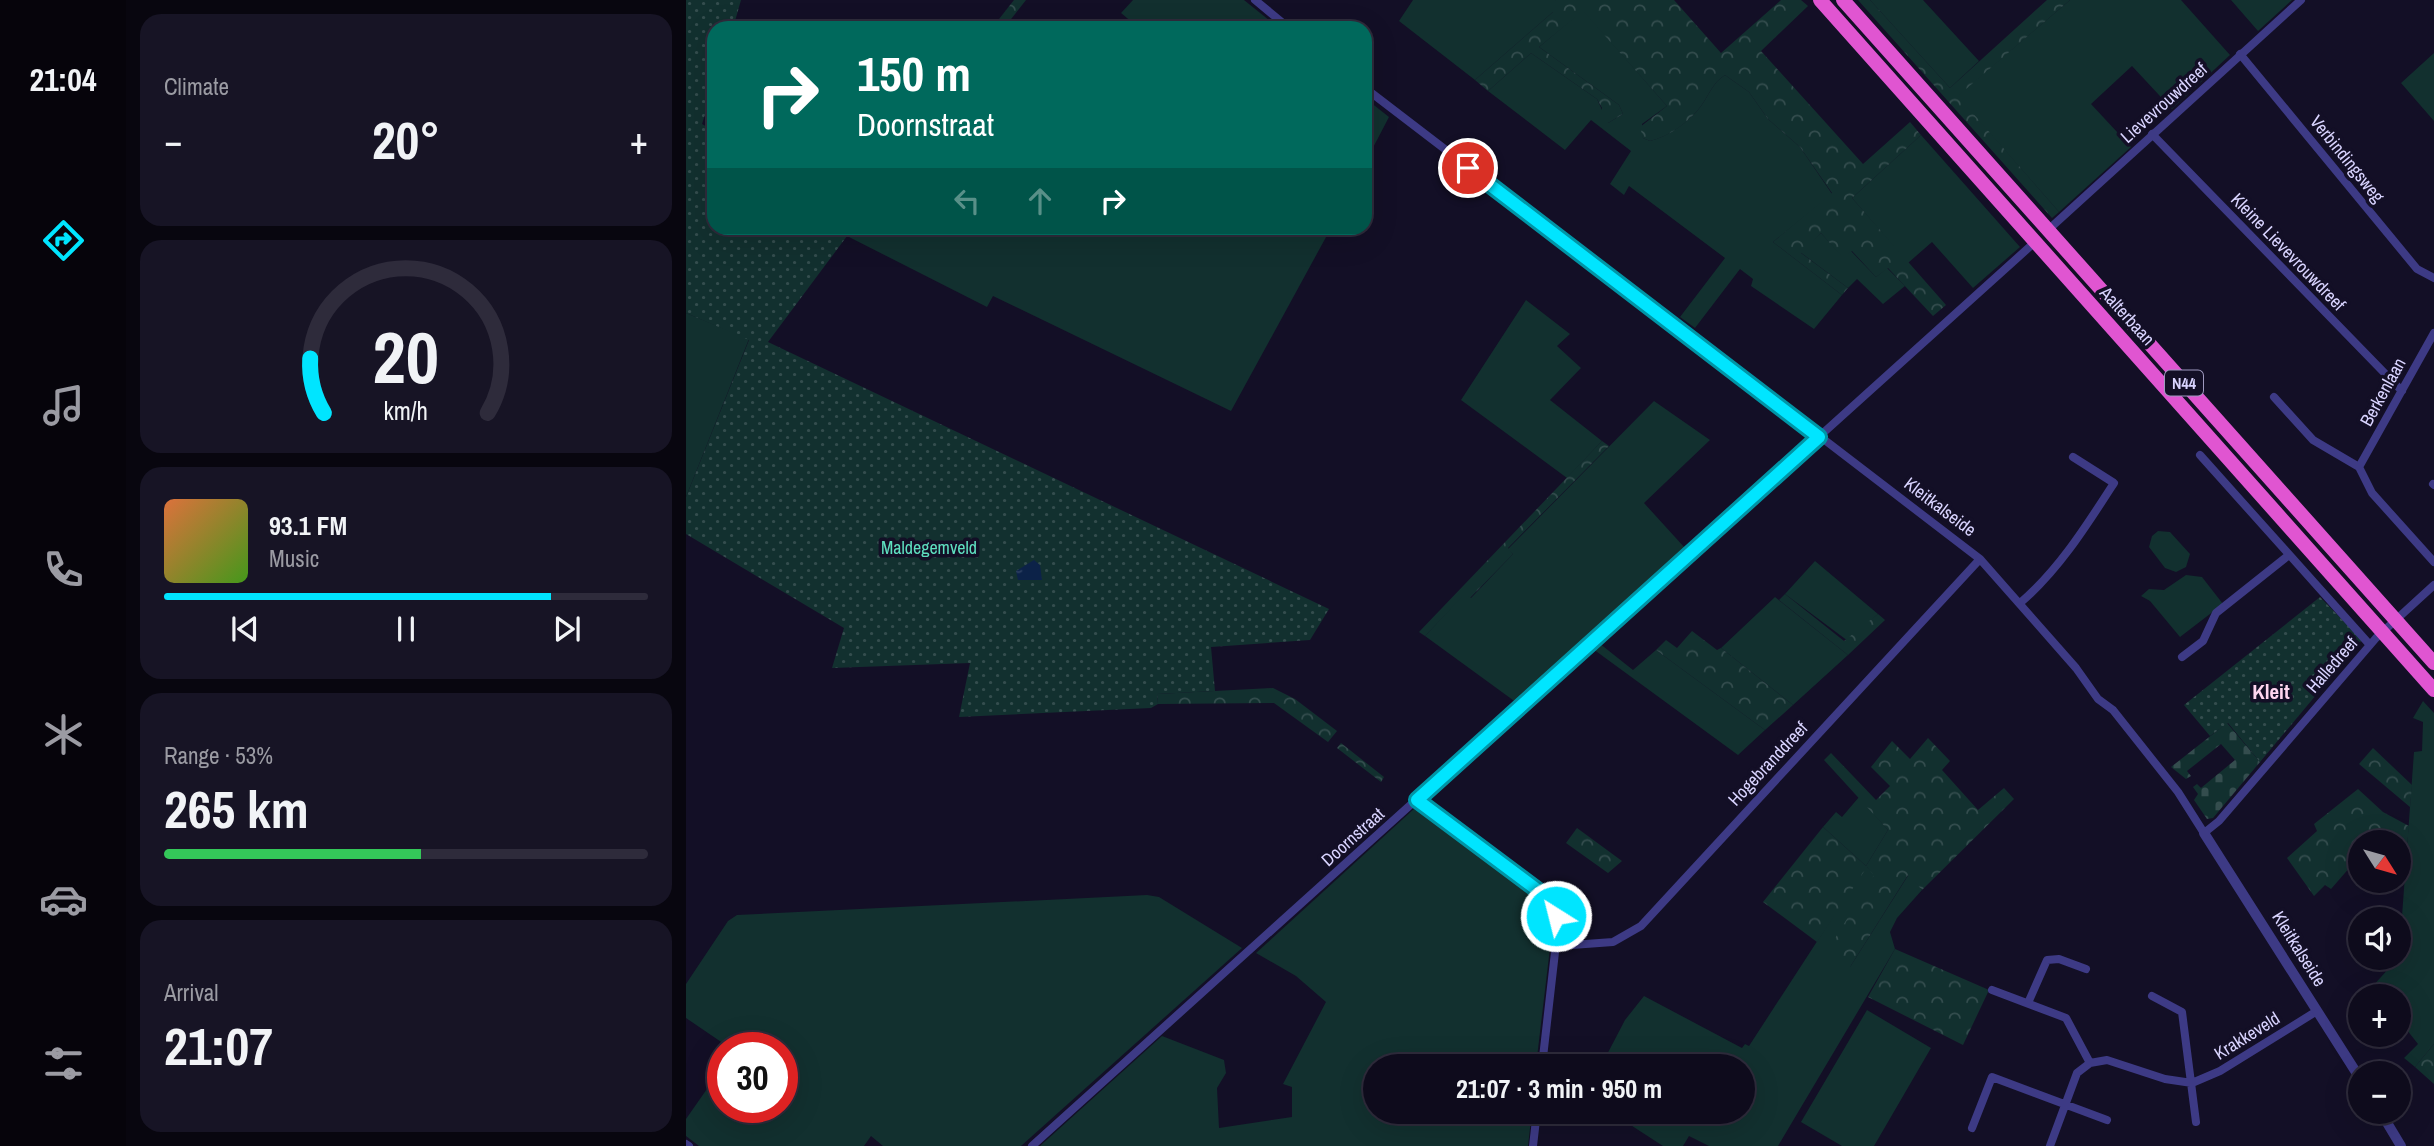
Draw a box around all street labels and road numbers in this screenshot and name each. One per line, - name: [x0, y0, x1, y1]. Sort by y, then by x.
- street label: Lievevrouwdreef: [2115, 56, 2213, 148]
- street label: Verbindingsweg: [2304, 110, 2391, 208]
- street label: Kleine Lievevrouwdreef: [2226, 187, 2352, 317]
- street label: Aalterbaan: [2094, 280, 2161, 351]
- street label: Berkenlaan: [2354, 353, 2412, 430]
- road number: N44: [2165, 370, 2203, 396]
- street label: Kleitkalseide: [1899, 471, 1982, 542]
- street label: Halledreef: [2300, 630, 2364, 698]
- street label: Hogebranddreef: [1722, 715, 1814, 811]
- street label: Doornstraat: [1316, 802, 1390, 872]
- street label: Kleitkalseide: [2266, 906, 2332, 991]
- street label: Krakkeveld: [2209, 1006, 2284, 1066]

